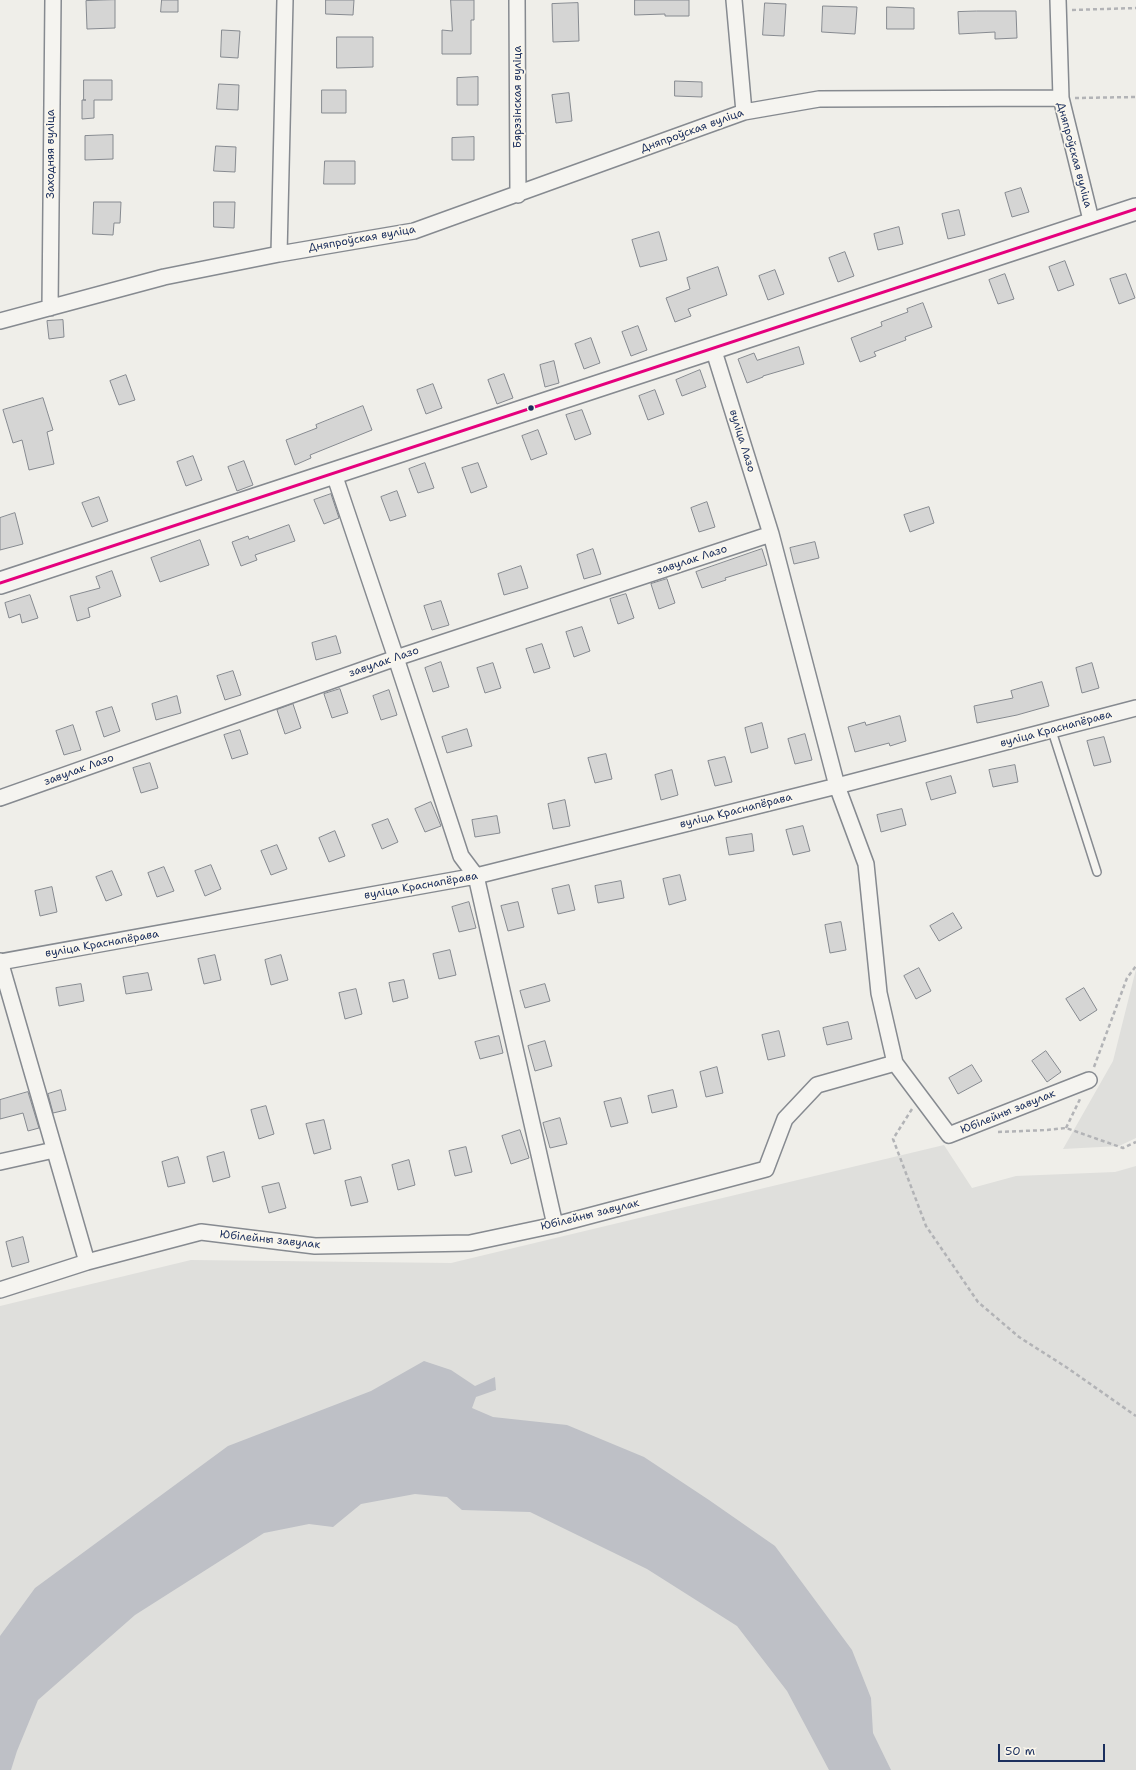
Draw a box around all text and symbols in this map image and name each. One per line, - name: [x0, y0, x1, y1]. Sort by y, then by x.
- street label: Бярэзінская вуліца: [511, 46, 525, 148]
- street label: Дняпроўская вуліца: [1054, 101, 1094, 209]
- street label: Дняпроўская вуліца: [639, 106, 745, 156]
- street label: Заходняя вуліца: [44, 109, 58, 199]
- street label: Дняпроўская вуліца: [307, 223, 417, 255]
- unlabelled marker: [526, 403, 536, 413]
- street label: вуліца Лазо: [726, 408, 758, 474]
- street label: завулак Лазо: [655, 542, 729, 578]
- street label: завулак Лазо: [347, 644, 421, 680]
- street label: вуліца Краснапёрава: [999, 708, 1113, 750]
- street label: завулак Лазо: [42, 751, 116, 789]
- street label: вуліца Краснапёрава: [679, 791, 793, 831]
- street label: вуліца Краснапёрава: [363, 870, 479, 902]
- street label: вуліца Краснапёрава: [44, 928, 160, 960]
- street label: Юбілейны завулак: [959, 1087, 1057, 1137]
- street label: Юбілейны завулак: [539, 1196, 641, 1234]
- street label: Юбілейны завулак: [219, 1228, 321, 1252]
- scale bar: [1000, 1736, 1107, 1762]
- text: 50 m: [1005, 1743, 1035, 1759]

